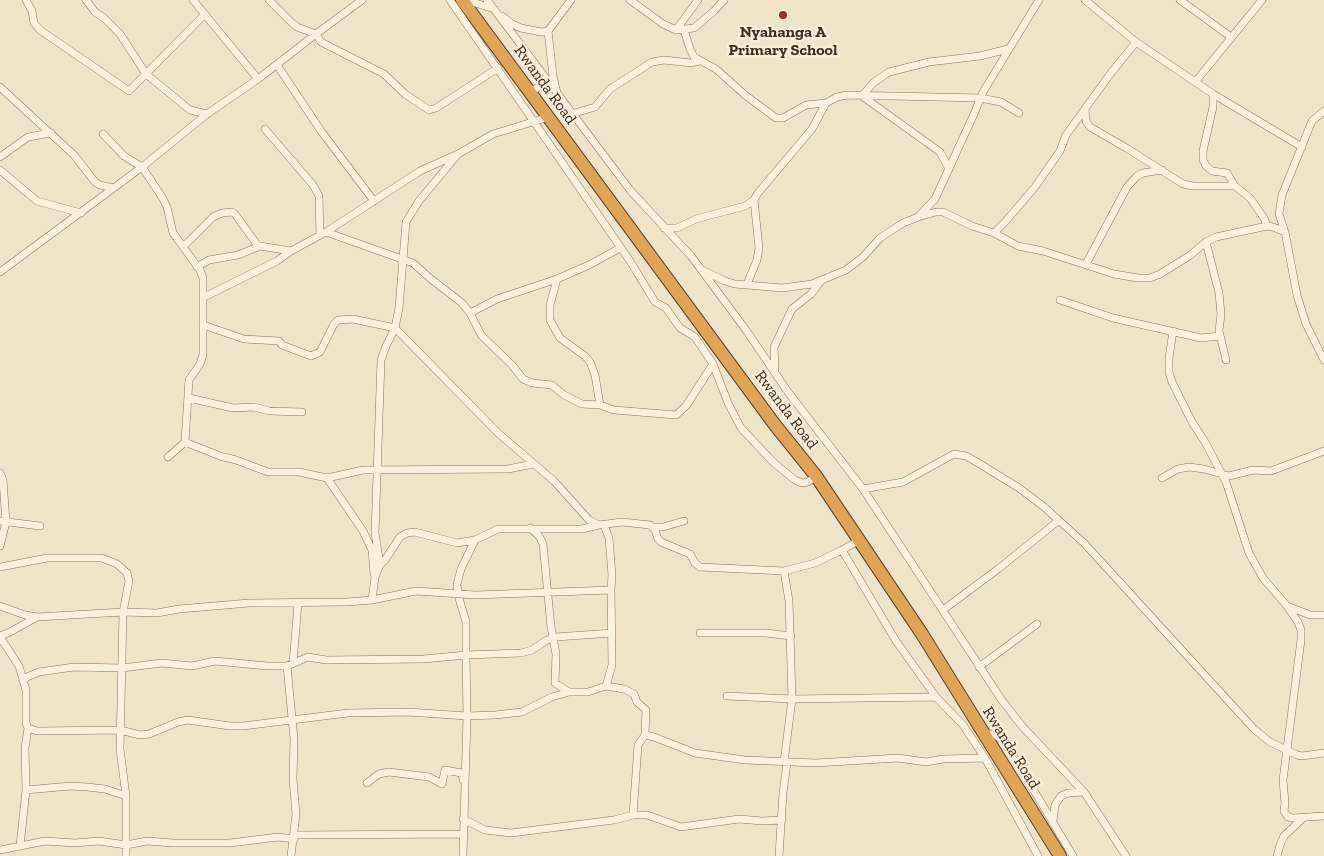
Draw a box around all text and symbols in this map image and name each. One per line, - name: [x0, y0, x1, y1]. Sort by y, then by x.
- marker: Nyahanga A Primary School: [777, 9, 789, 21]
- place label: Nyahanga A Primary School: [728, 22, 838, 60]
- street label: Rwanda Road: [510, 42, 580, 128]
- street label: Rwanda Road: [750, 367, 822, 453]
- street label: Rwanda Road: [978, 703, 1044, 793]

